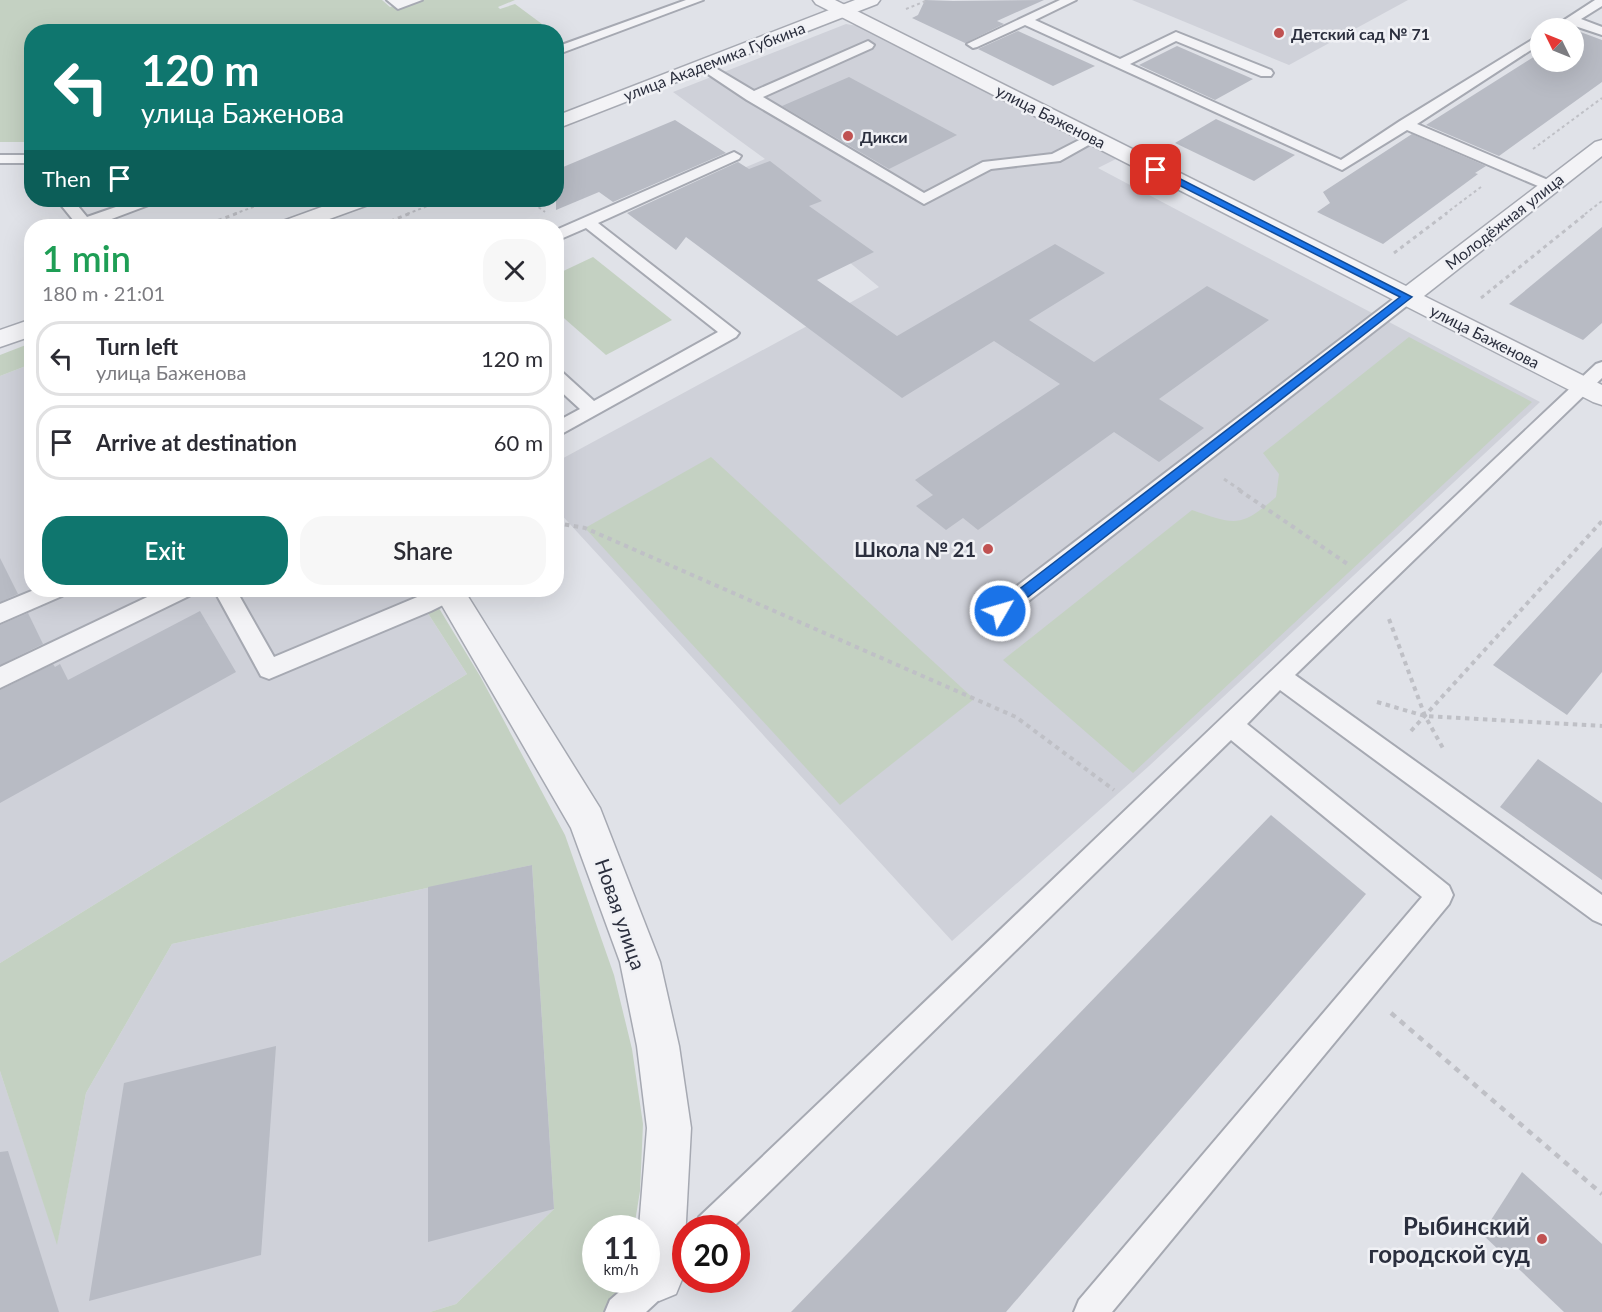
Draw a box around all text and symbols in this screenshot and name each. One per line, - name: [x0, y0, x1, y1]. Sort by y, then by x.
- street label: улица Академика Губкина: [621, 18, 807, 104]
- north arrow: [1530, 18, 1584, 72]
- map controls: [1530, 18, 1584, 72]
- place label: Детский сад № 71: [1291, 24, 1430, 43]
- marker: Детский сад № 71: [1272, 26, 1286, 40]
- text: 120 m: [141, 45, 259, 95]
- icon: left: [42, 48, 120, 126]
- street label: улица Баженова: [993, 80, 1109, 152]
- text: улица Баженова: [141, 96, 344, 129]
- place label: Дикси: [860, 127, 908, 146]
- marker: Дикси: [841, 129, 855, 143]
- pin: [1130, 144, 1181, 195]
- icon: arrive: [1139, 153, 1172, 186]
- icon: arrive: [103, 162, 136, 195]
- text: Then: [42, 165, 91, 192]
- street label: Молодёжная улица: [1441, 169, 1567, 273]
- text: 1 min: [42, 236, 131, 280]
- button: close: [483, 239, 546, 302]
- text: 180 m · 21:01: [42, 281, 165, 305]
- street label: улица Баженова: [1427, 300, 1543, 372]
- text: Turn left: [96, 333, 178, 360]
- icon: left: [45, 342, 78, 375]
- text: 120 m: [481, 345, 543, 372]
- text: улица Баженова: [96, 360, 246, 384]
- icon: arrive: [45, 426, 78, 459]
- text: Arrive at destination: [96, 429, 297, 456]
- text: 60 m: [494, 429, 543, 456]
- button: Exit: [42, 516, 288, 585]
- button: Share: [300, 516, 546, 585]
- place label: Школа № 21: [854, 537, 976, 561]
- marker: Школа № 21: [981, 542, 995, 556]
- position arrow: [968, 579, 1032, 643]
- street label: Новая улица: [591, 855, 651, 973]
- place label: Рыбинский городской суд: [1368, 1211, 1530, 1268]
- speed limit sign: 20: [672, 1215, 750, 1293]
- text: 11: [604, 1229, 638, 1265]
- marker: Рыбинский городской суд: [1535, 1232, 1549, 1246]
- text: km/h: [603, 1260, 639, 1278]

